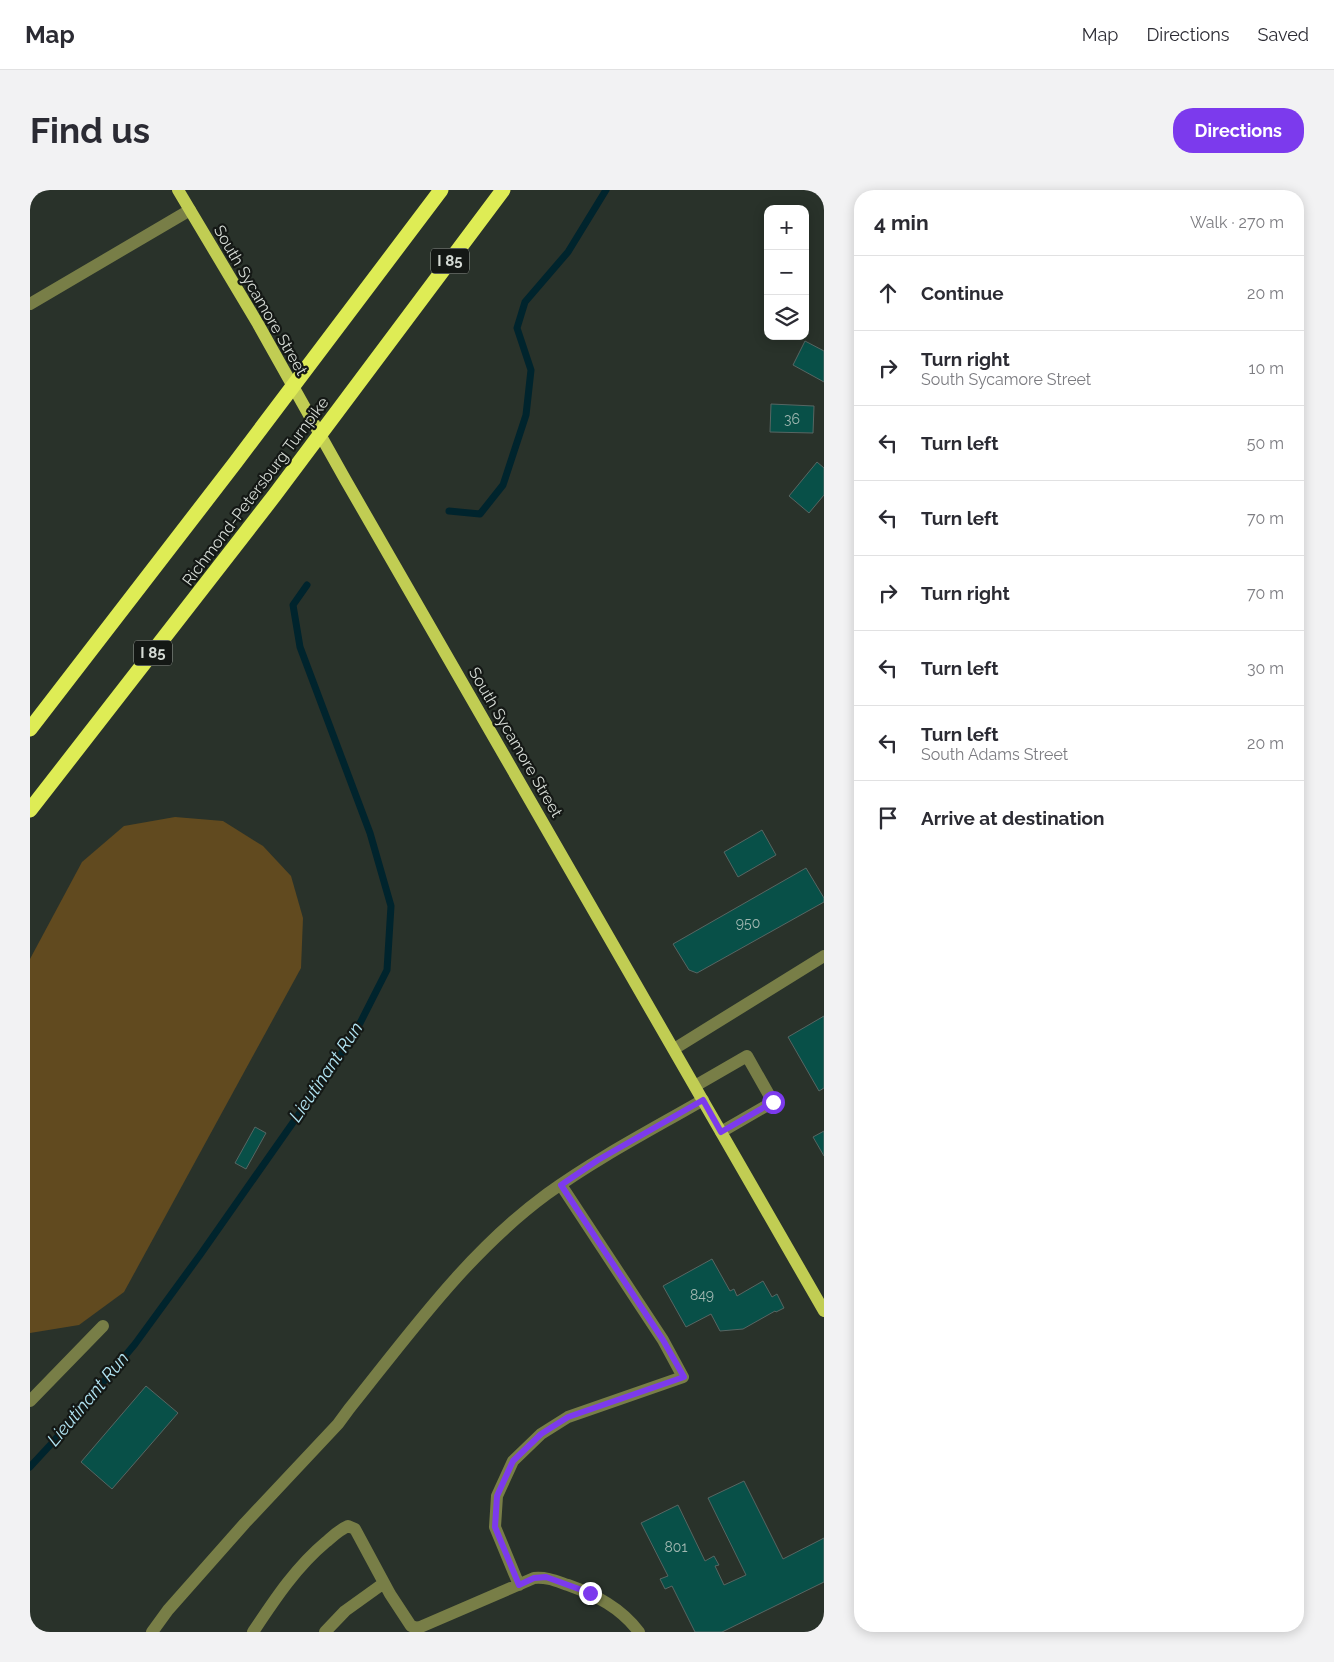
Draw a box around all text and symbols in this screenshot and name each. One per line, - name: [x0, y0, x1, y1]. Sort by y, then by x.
- text: Map: [25, 20, 75, 49]
- text: Map: [1082, 24, 1118, 45]
- text: Directions: [1146, 24, 1230, 45]
- text: Saved: [1258, 24, 1309, 45]
- button: Directions: [1173, 108, 1304, 153]
- text: Find us: [30, 110, 150, 151]
- map controls: [764, 205, 809, 340]
- button: +: [764, 205, 809, 250]
- text: 4 min: [874, 210, 929, 235]
- text: Walk · 270 m: [1190, 213, 1284, 232]
- street label: South Sycamore Street: [210, 222, 312, 379]
- road number: I 85: [431, 248, 469, 274]
- button: −: [764, 250, 809, 295]
- icon: ahead: [874, 279, 902, 307]
- text: Continue: [921, 282, 1004, 304]
- text: 20 m: [1247, 284, 1284, 303]
- button: layers: [764, 295, 809, 340]
- text: Turn right: [921, 348, 1010, 370]
- icon: right: [874, 354, 902, 382]
- text: 10 m: [1249, 359, 1284, 378]
- text: South Sycamore Street: [921, 370, 1091, 389]
- street label: Richmond-Petersburg Turnpike: [178, 393, 333, 589]
- house number: 36: [784, 411, 800, 427]
- icon: left: [874, 429, 902, 457]
- text: Turn left: [921, 432, 998, 454]
- text: 50 m: [1247, 434, 1284, 453]
- icon: left: [874, 504, 902, 532]
- text: Turn left: [921, 507, 998, 529]
- text: 70 m: [1247, 509, 1284, 528]
- icon: right: [874, 579, 902, 607]
- text: Turn right: [921, 582, 1010, 604]
- text: 70 m: [1247, 584, 1284, 603]
- road number: I 85: [134, 640, 172, 666]
- icon: left: [874, 654, 902, 682]
- text: Turn left: [921, 657, 998, 679]
- text: 30 m: [1247, 659, 1284, 678]
- street label: South Sycamore Street: [465, 664, 567, 821]
- text: Turn left: [921, 723, 998, 745]
- icon: left: [874, 729, 902, 757]
- text: 20 m: [1247, 734, 1284, 753]
- text: South Adams Street: [921, 745, 1068, 764]
- icon: arrive: [874, 804, 902, 832]
- text: Arrive at destination: [921, 807, 1105, 829]
- house number: 950: [736, 915, 760, 931]
- water label: Lieutinant Run: [285, 1018, 367, 1126]
- route start: [762, 1091, 785, 1114]
- house number: 849: [690, 1287, 714, 1303]
- water label: Lieutinant Run: [42, 1348, 133, 1450]
- house number: 801: [665, 1539, 687, 1555]
- route end: [579, 1582, 602, 1605]

